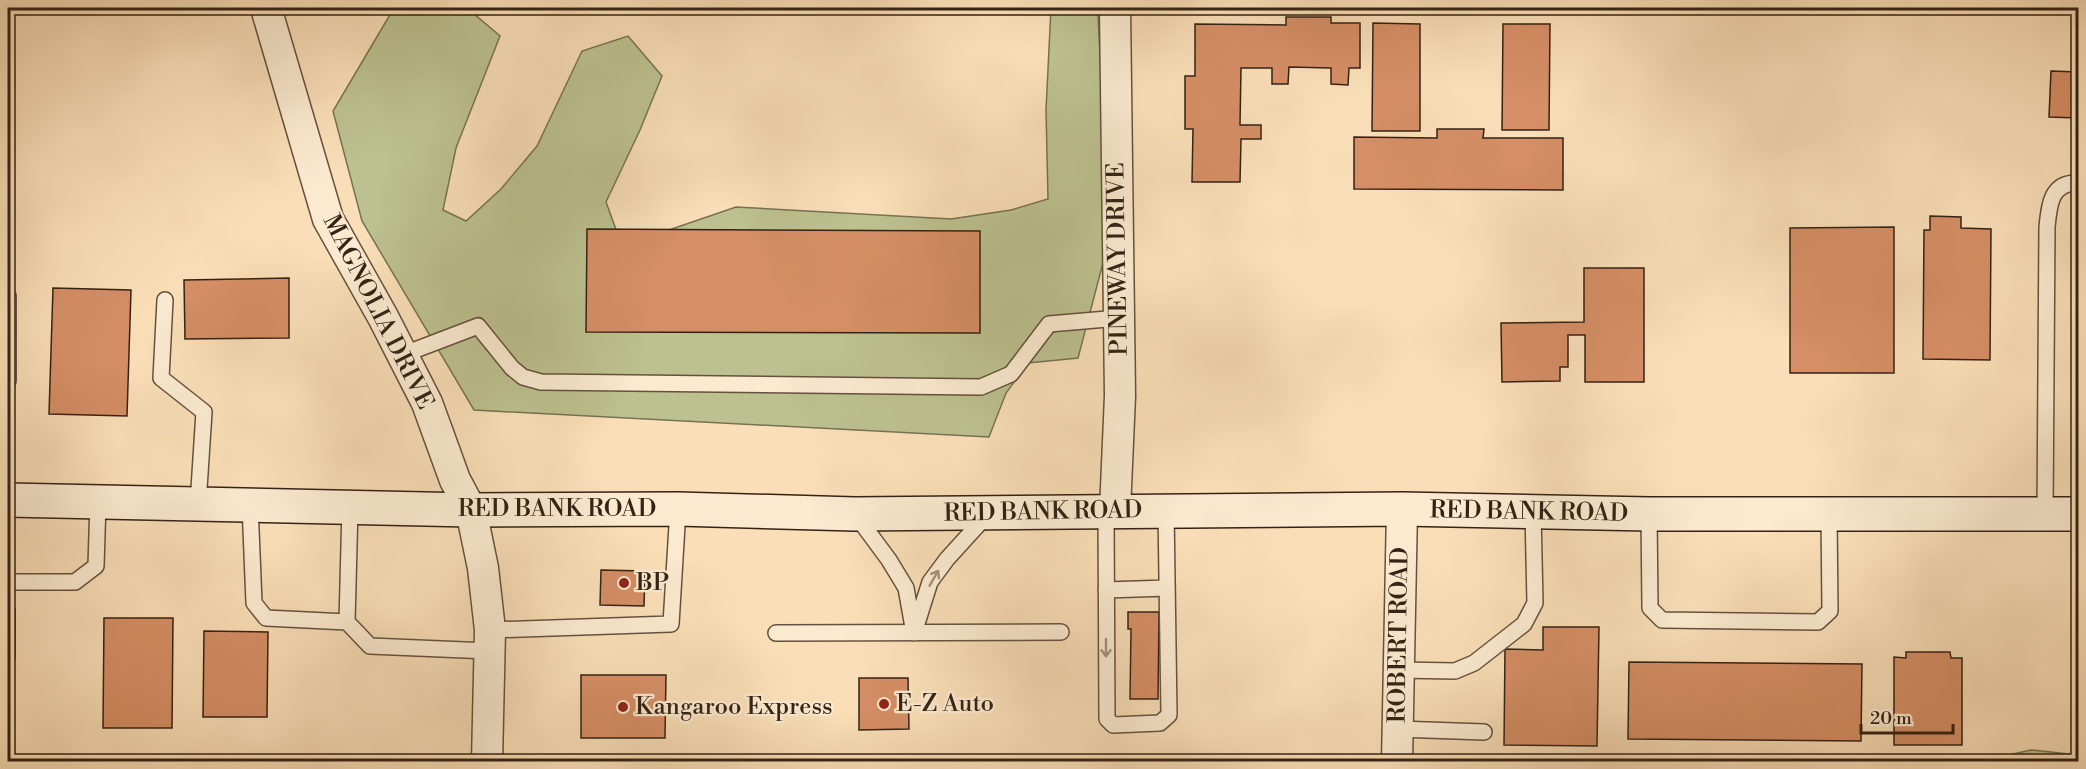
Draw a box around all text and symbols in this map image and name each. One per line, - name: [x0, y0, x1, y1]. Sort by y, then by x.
- street label: PINEWAY DRIVE: [1101, 162, 1135, 356]
- street label: MAGNOLIA DRIVE: [316, 209, 440, 415]
- street label: RED BANK ROAD: [458, 494, 656, 524]
- street label: RED BANK ROAD: [943, 495, 1143, 529]
- street label: RED BANK ROAD: [1429, 495, 1629, 529]
- street label: ROBERT ROAD: [1382, 547, 1416, 723]
- place label: BP: [635, 568, 669, 598]
- one-way arrow: [929, 570, 941, 587]
- marker: BP: [617, 576, 631, 590]
- one-way arrow: [1100, 638, 1112, 658]
- place label: E-Z Auto: [896, 689, 994, 719]
- place label: Kangaroo Express: [635, 692, 832, 722]
- marker: E-Z Auto: [877, 697, 891, 711]
- scale bar: [1861, 697, 1952, 735]
- marker: Kangaroo Express: [616, 700, 630, 714]
- text: 20 m: [1870, 707, 1912, 730]

